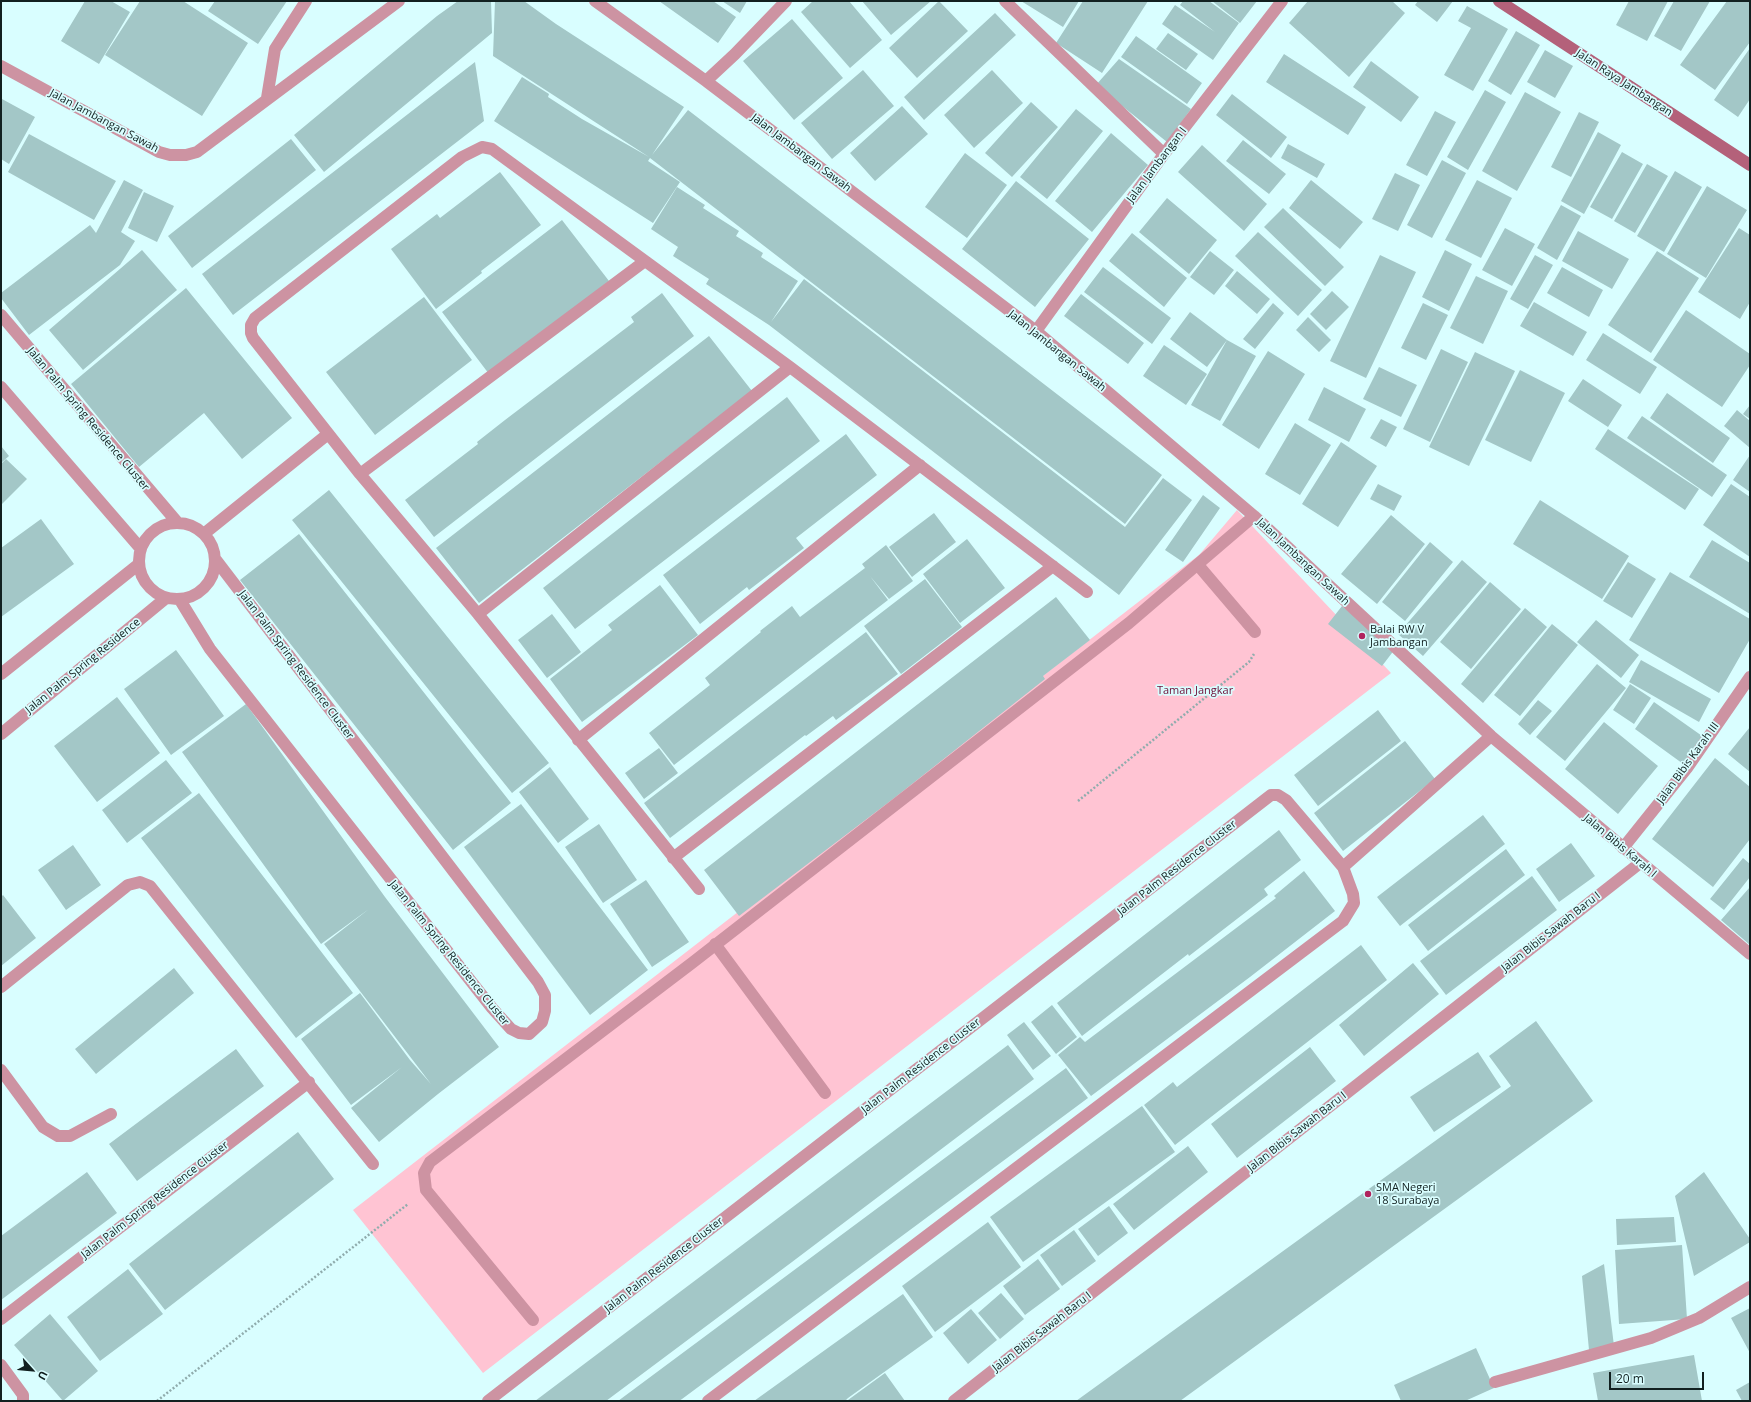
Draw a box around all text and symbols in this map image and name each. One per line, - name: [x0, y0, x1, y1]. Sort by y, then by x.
- street label: Jalan Raya Jambangan: [1573, 47, 1675, 119]
- street label: Jalan Jambangan Sawah: [47, 87, 161, 155]
- street label: Jalan Jambangan Sawah: [748, 111, 854, 195]
- street label: Jalan Jambangan I: [1124, 125, 1190, 205]
- street label: Jalan Jambangan Sawah: [1006, 308, 1108, 394]
- street label: Jalan Palm Spring Residence Cluster: [24, 345, 152, 493]
- street label: Jalan Jambangan Sawah: [1254, 516, 1352, 608]
- street label: Jalan Palm Spring Residence Cluster: [236, 588, 356, 742]
- street label: Jalan Palm Spring Residence: [23, 616, 143, 716]
- place label: Balai RW V Jambangan: [1370, 623, 1428, 649]
- marker: Balai RW V Jambangan: [1357, 631, 1367, 641]
- park label: Taman Jangkar: [1157, 684, 1233, 698]
- street label: Jalan Bibis Karah III: [1654, 720, 1722, 806]
- street label: Jalan Bibis Karah I: [1581, 812, 1659, 880]
- street label: Jalan Palm Residence Cluster: [1115, 817, 1239, 919]
- street label: Jalan Palm Spring Residence Cluster: [386, 878, 512, 1028]
- street label: Jalan Bibis Sawah Baru I: [1499, 889, 1603, 975]
- street label: Jalan Palm Residence Cluster: [859, 1015, 983, 1117]
- street label: Jalan Bibis Sawah Baru I: [1245, 1089, 1349, 1175]
- street label: Jalan Palm Spring Residence Cluster: [79, 1138, 231, 1262]
- place label: SMA Negeri 18 Surabaya: [1376, 1181, 1439, 1207]
- marker: SMA Negeri 18 Surabaya: [1363, 1189, 1373, 1199]
- street label: Jalan Palm Residence Cluster: [602, 1214, 726, 1316]
- street label: Jalan Bibis Sawah Baru I: [990, 1289, 1094, 1375]
- north arrow: [12, 1350, 52, 1390]
- scale bar: [1611, 1364, 1706, 1390]
- text: U: [35, 1369, 52, 1383]
- text: 20 m: [1616, 1370, 1644, 1387]

